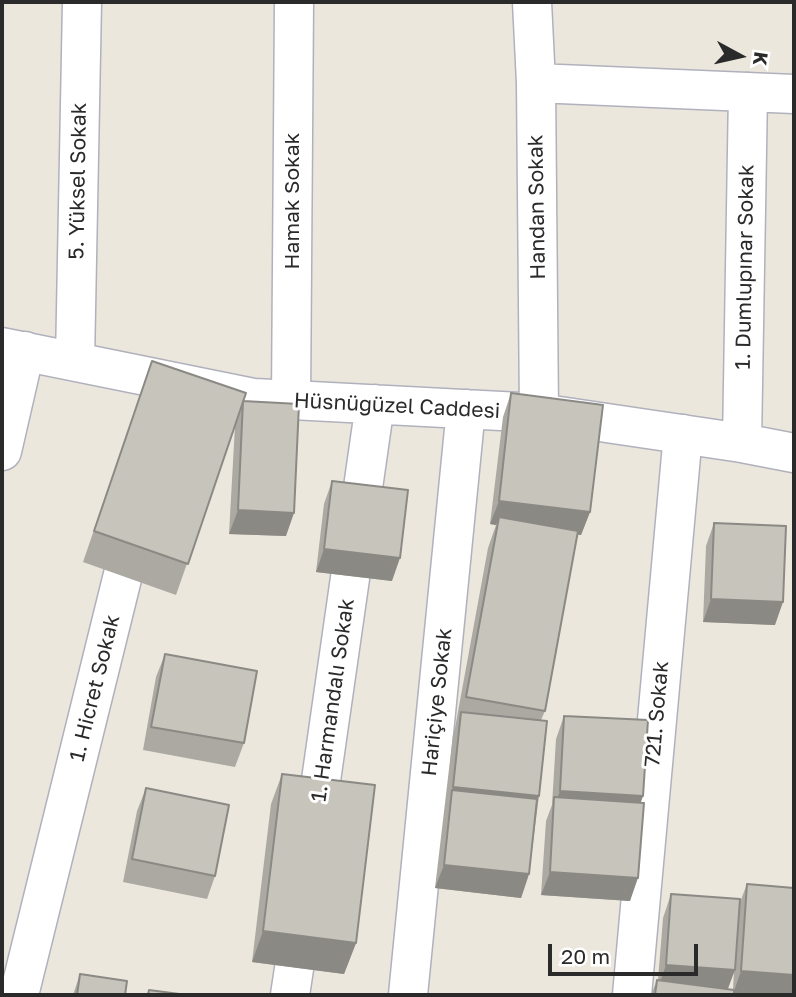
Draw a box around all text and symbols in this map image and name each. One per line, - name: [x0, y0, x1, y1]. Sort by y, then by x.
- north arrow: [705, 21, 775, 91]
- text: K: [749, 51, 774, 67]
- street label: 5. Yüksel Sokak: [64, 102, 92, 260]
- street label: Hamak Sokak: [279, 133, 305, 269]
- street label: Handan Sokak: [523, 134, 551, 280]
- street label: 1. Dumlupınar Sokak: [731, 164, 759, 370]
- street label: Hüsnügüzel Caddesi: [293, 388, 501, 424]
- street label: 1. Harmandalı Sokak: [306, 597, 360, 803]
- street label: 1. Hicret Sokak: [65, 612, 125, 764]
- street label: Hariçiye Sokak: [417, 627, 457, 777]
- street label: 721. Sokak: [640, 660, 674, 768]
- scale bar: [551, 930, 702, 974]
- text: 20 m: [561, 943, 610, 969]

